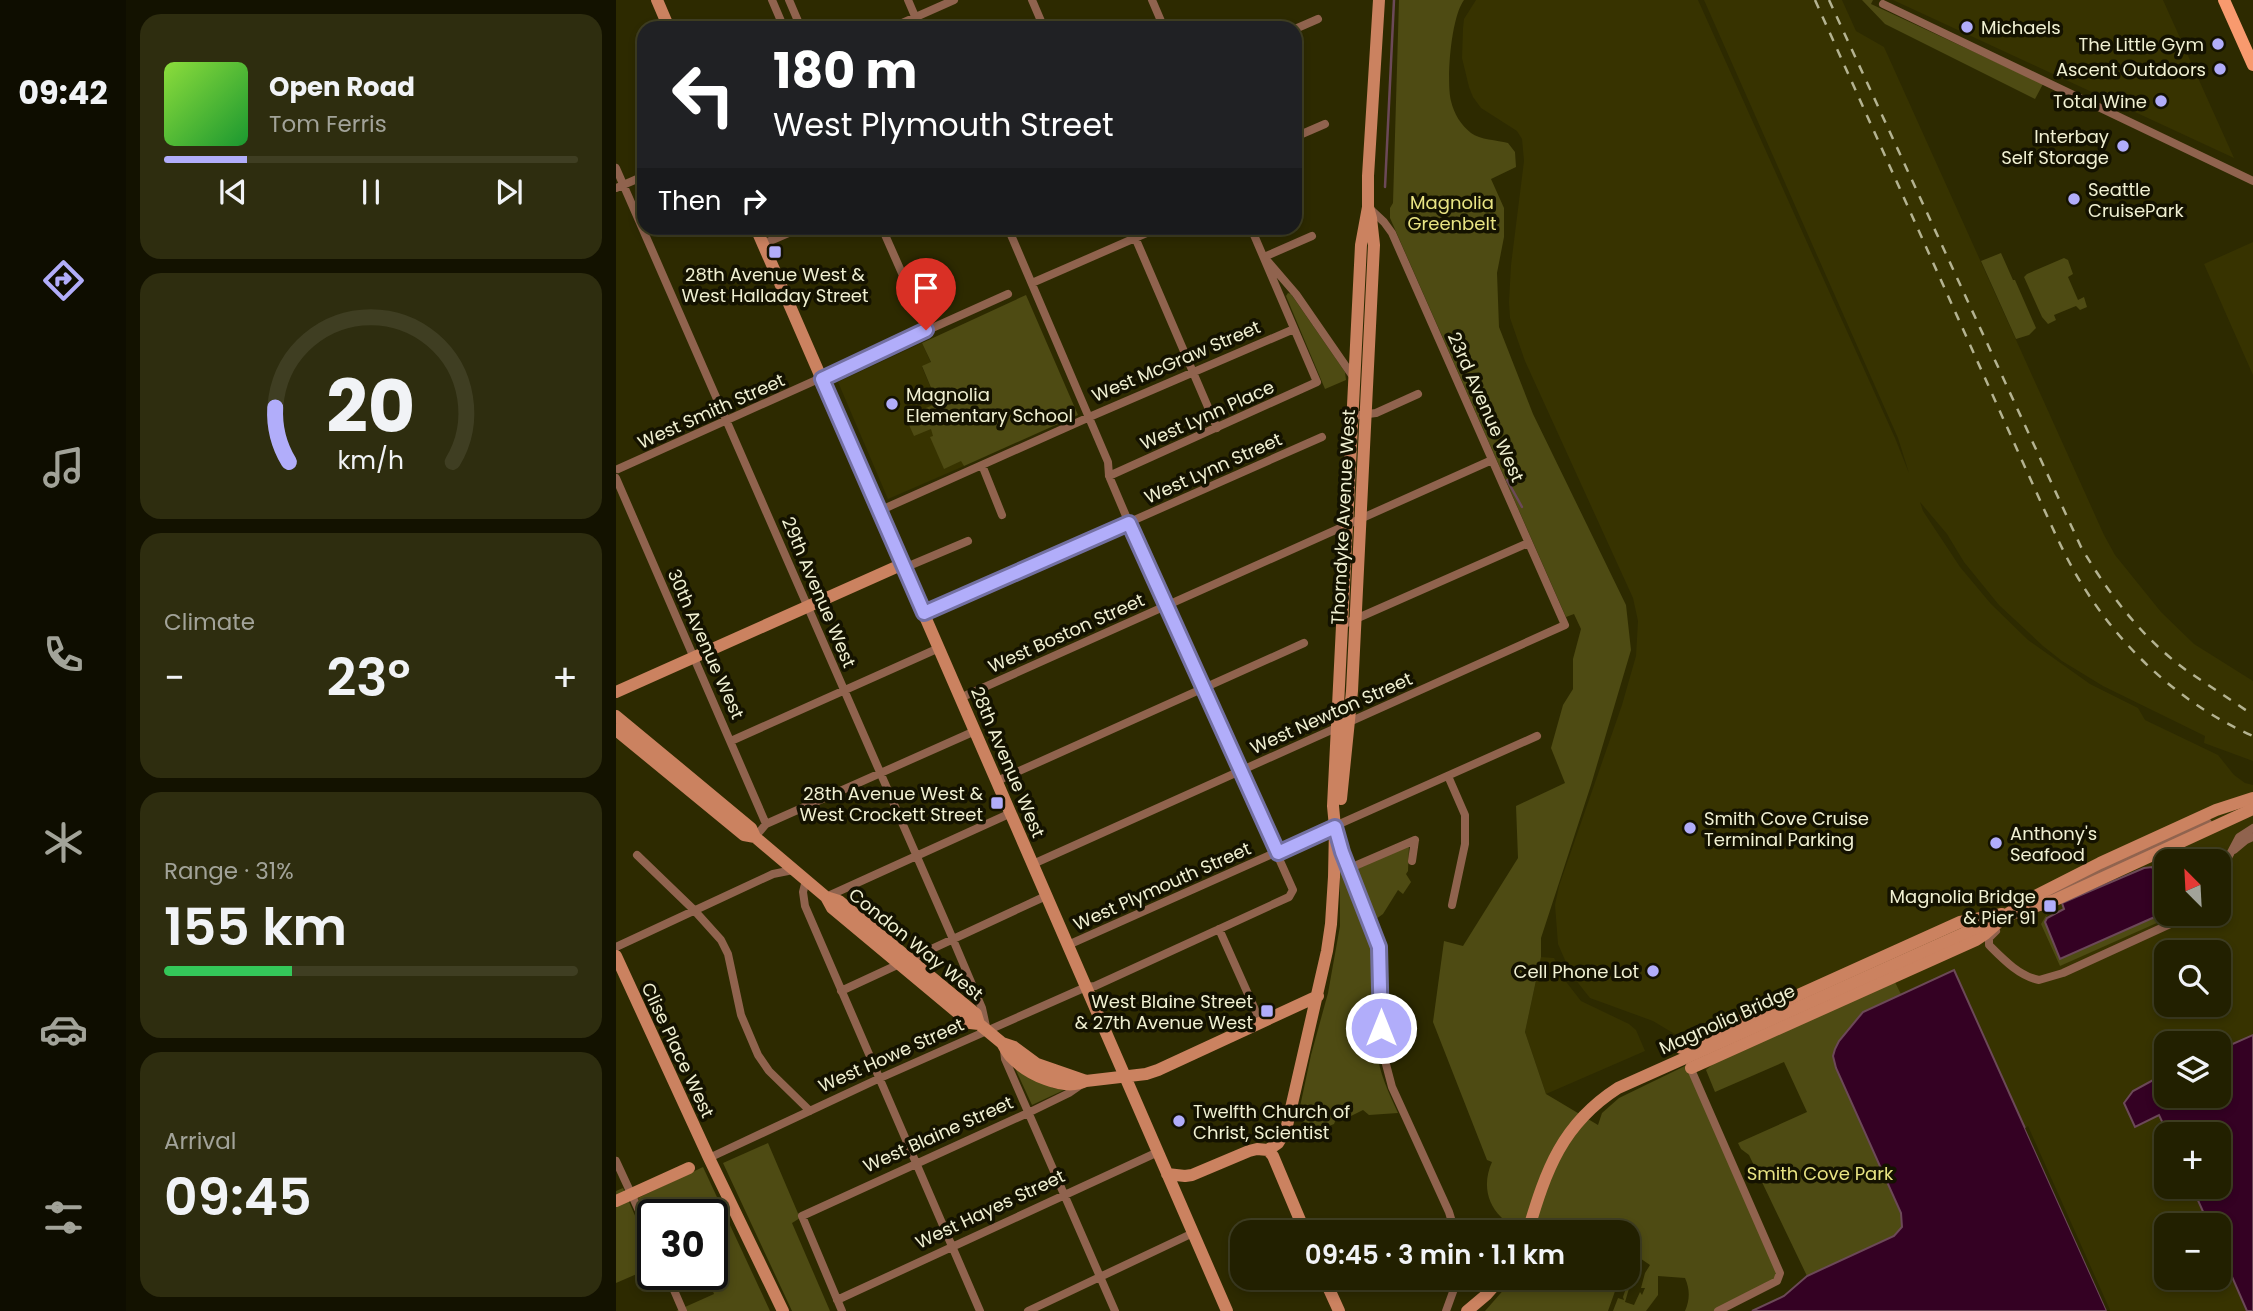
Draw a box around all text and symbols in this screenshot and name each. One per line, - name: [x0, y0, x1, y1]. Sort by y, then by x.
- place label: Michaels: [1981, 15, 2061, 40]
- marker: Michaels: [1959, 19, 1975, 35]
- place label: The Little Gym: [2078, 32, 2204, 57]
- marker: The Little Gym: [2210, 36, 2226, 52]
- text: 180 m: [773, 37, 917, 105]
- icon: left: [658, 49, 749, 140]
- place label: Ascent Outdoors: [2056, 57, 2206, 82]
- marker: Ascent Outdoors: [2212, 61, 2228, 77]
- text: Open Road: [269, 69, 415, 105]
- text: 09:42: [18, 70, 108, 115]
- place label: Total Wine: [2053, 89, 2147, 114]
- marker: Total Wine: [2153, 93, 2169, 109]
- text: West Plymouth Street: [773, 102, 1114, 147]
- text: Tom Ferris: [269, 108, 387, 140]
- place label: Interbay Self Storage: [2001, 124, 2109, 170]
- marker: Interbay Self Storage: [2115, 138, 2131, 154]
- icon: previous: [214, 173, 252, 211]
- icon: pause: [352, 173, 390, 211]
- icon: next: [490, 173, 528, 211]
- place label: Seattle CruisePark: [2088, 177, 2184, 223]
- icon: right: [735, 182, 773, 220]
- text: Then: [658, 183, 721, 219]
- park label: Magnolia Greenbelt: [1408, 190, 1496, 236]
- marker: Seattle CruisePark: [2066, 191, 2082, 207]
- marker: 28th Avenue West & West Halladay Street: [767, 244, 783, 260]
- icon: directions: [39, 256, 88, 305]
- pin: [896, 258, 956, 330]
- place label: 28th Avenue West & West Halladay Street: [681, 262, 869, 308]
- icon: arrive: [907, 269, 945, 307]
- street label: West McGraw Street: [1088, 314, 1264, 408]
- street label: 23rd Avenue West: [1442, 328, 1530, 486]
- text: 20: [326, 357, 416, 458]
- street label: West Smith Street: [633, 367, 789, 455]
- street label: West Lynn Place: [1136, 374, 1278, 456]
- place label: Magnolia Elementary School: [906, 382, 1073, 428]
- marker: Magnolia Elementary School: [884, 396, 900, 412]
- street label: Thorndyke Avenue West: [1325, 409, 1361, 625]
- street label: West Lynn Street: [1140, 426, 1286, 510]
- icon: music: [39, 443, 88, 492]
- text: km/h: [338, 443, 404, 478]
- street label: 29th Avenue West: [776, 513, 862, 671]
- street label: 30th Avenue West: [662, 565, 750, 723]
- street label: West Boston Street: [984, 587, 1148, 679]
- text: Climate: [164, 606, 255, 638]
- icon: phone: [39, 630, 88, 679]
- text: 23°: [326, 641, 411, 714]
- text: −: [164, 651, 185, 704]
- text: +: [552, 651, 578, 704]
- street label: West Newton Street: [1246, 666, 1416, 760]
- street label: 28th Avenue West: [965, 683, 1051, 841]
- place label: 28th Avenue West & West Crockett Street: [799, 781, 984, 827]
- marker: 28th Avenue West & West Crockett Street: [989, 795, 1005, 811]
- place label: Smith Cove Cruise Terminal Parking: [1704, 806, 1869, 852]
- icon: climate: [39, 818, 88, 867]
- marker: Smith Cove Cruise Terminal Parking: [1682, 820, 1698, 836]
- place label: Anthony's Seafood: [2010, 821, 2097, 867]
- marker: Anthony's Seafood: [1988, 835, 2004, 851]
- street label: West Plymouth Street: [1069, 836, 1255, 936]
- north arrow: [2154, 849, 2231, 926]
- map controls: [2154, 849, 2231, 1290]
- text: Range · 31%: [164, 855, 294, 887]
- street label: Condon Way West: [844, 882, 988, 1006]
- place label: Magnolia Bridge & Pier 91: [1890, 884, 2036, 930]
- text: 155 km: [164, 890, 347, 963]
- marker: Magnolia Bridge & Pier 91: [2042, 898, 2058, 914]
- button: search: [2154, 940, 2231, 1017]
- place label: Cell Phone Lot: [1513, 959, 1639, 984]
- marker: Cell Phone Lot: [1645, 963, 1661, 979]
- street label: Clise Place West: [636, 978, 720, 1122]
- street label: Magnolia Bridge: [1655, 978, 1799, 1060]
- place label: West Blaine Street & 27th Avenue West: [1075, 989, 1253, 1035]
- position arrow: [1344, 991, 1418, 1065]
- marker: West Blaine Street & 27th Avenue West: [1259, 1003, 1275, 1019]
- icon: car: [39, 1005, 88, 1054]
- street label: West Howe Street: [814, 1012, 968, 1098]
- button: layers: [2154, 1031, 2231, 1108]
- street label: West Blaine Street: [859, 1090, 1017, 1178]
- place label: Twelfth Church of Christ, Scientist: [1193, 1099, 1350, 1145]
- marker: Twelfth Church of Christ, Scientist: [1171, 1113, 1187, 1129]
- button: +: [2154, 1122, 2231, 1199]
- text: Arrival: [164, 1125, 236, 1157]
- text: 09:45: [164, 1160, 312, 1233]
- park label: Smith Cove Park: [1747, 1161, 1894, 1186]
- street label: West Hayes Street: [911, 1163, 1069, 1255]
- icon: filters: [39, 1193, 88, 1242]
- speed limit sign: 30: [637, 1199, 728, 1290]
- button: −: [2154, 1213, 2231, 1290]
- text: 09:45 · 3 min · 1.1 km: [1305, 1237, 1565, 1273]

